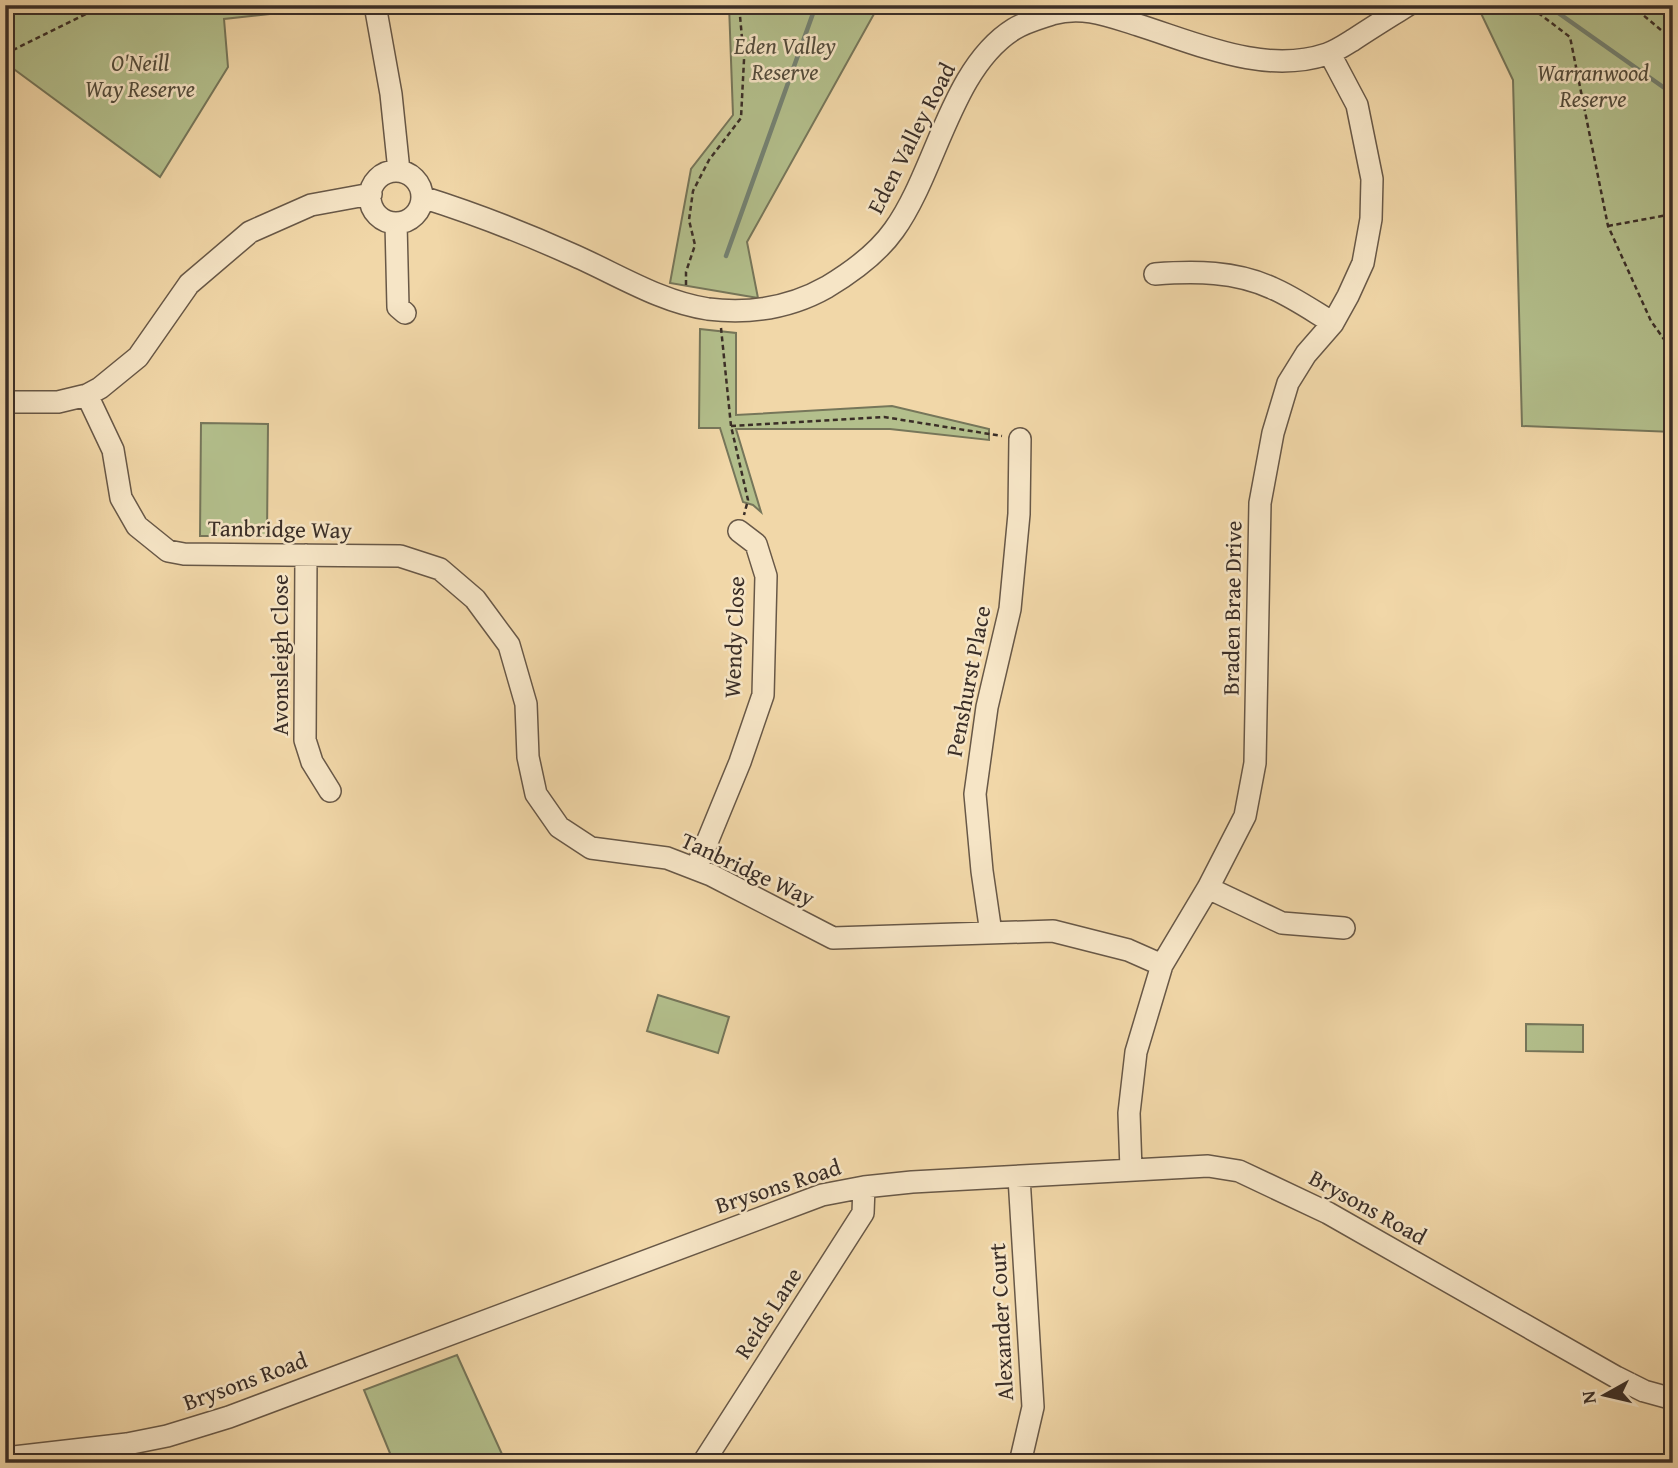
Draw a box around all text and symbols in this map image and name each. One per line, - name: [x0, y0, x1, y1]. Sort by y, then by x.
- park label: Eden Valley Reserve: [733, 29, 836, 88]
- park label: O'Neill Way Reserve: [85, 46, 195, 105]
- street label: Eden Valley Road: [858, 56, 963, 219]
- park label: Warranwood Reserve: [1537, 56, 1649, 115]
- street label: Tanbridge Way: [208, 511, 353, 546]
- street label: Braden Brae Drive: [1213, 520, 1250, 696]
- street label: Avonsleigh Close: [263, 574, 296, 736]
- street label: Wendy Close: [715, 576, 752, 698]
- street label: Penshurst Place: [937, 603, 998, 759]
- street label: Tanbridge Way: [676, 823, 821, 914]
- street label: Brysons Road: [711, 1150, 845, 1221]
- street label: Brysons Road: [1303, 1161, 1434, 1253]
- street label: Alexander Court: [980, 1242, 1021, 1402]
- street label: Reids Lane: [726, 1261, 809, 1365]
- street label: Brysons Road: [178, 1343, 312, 1418]
- north arrow: [1570, 1360, 1640, 1430]
- text: N: [1573, 1389, 1603, 1406]

